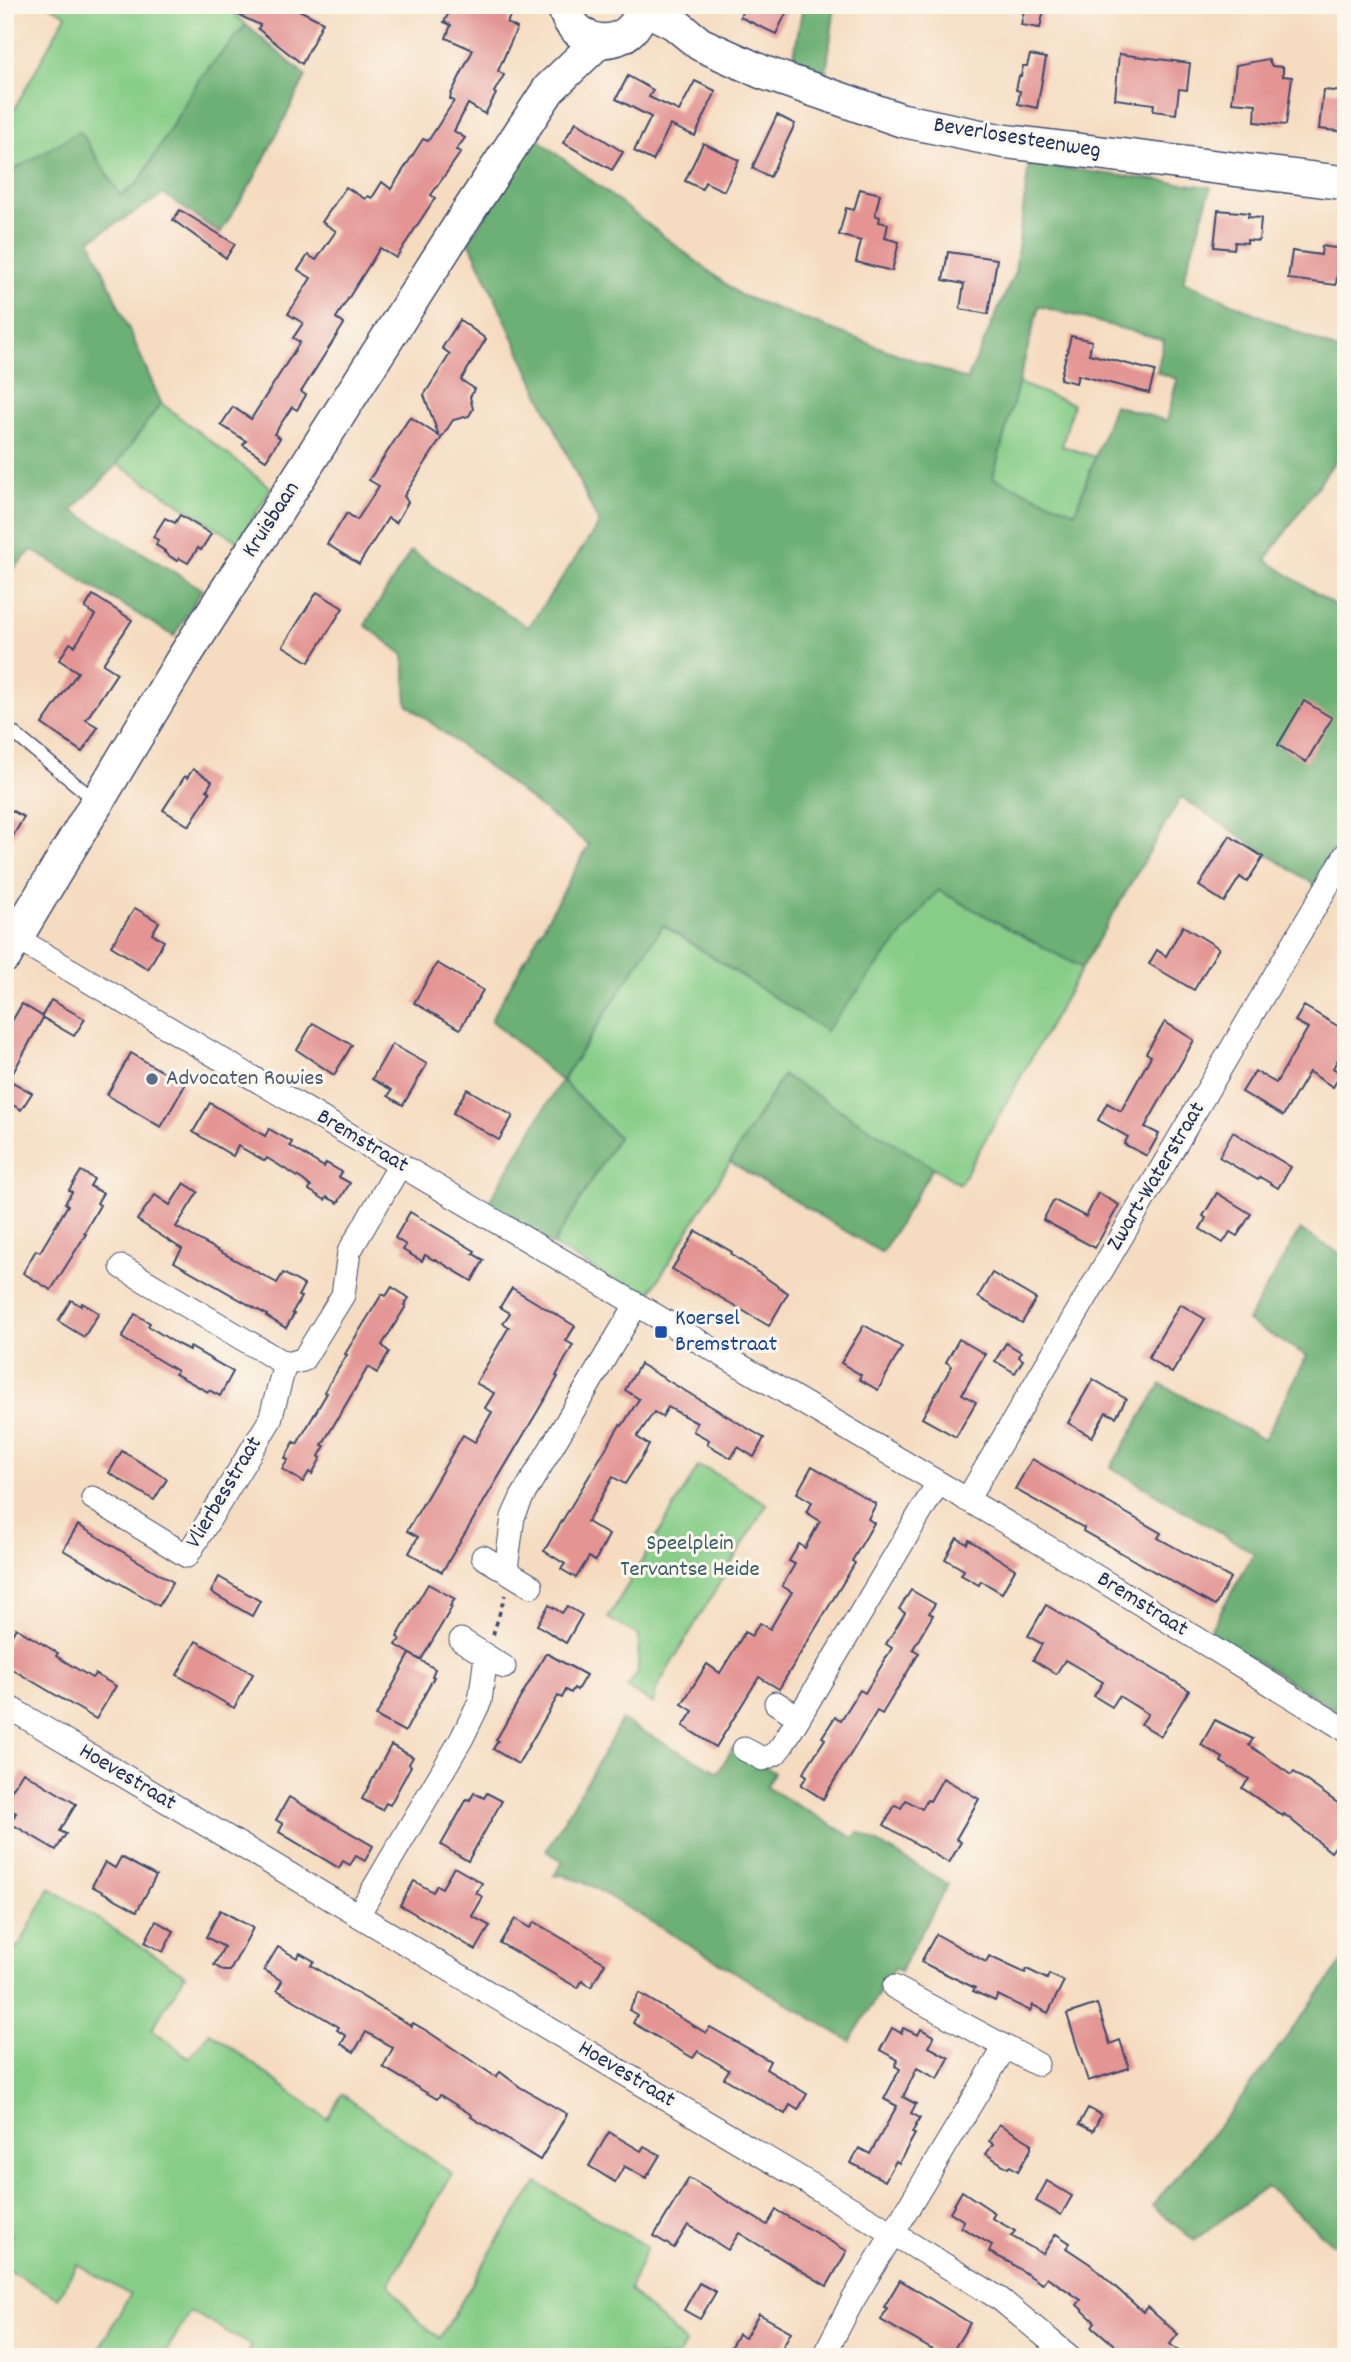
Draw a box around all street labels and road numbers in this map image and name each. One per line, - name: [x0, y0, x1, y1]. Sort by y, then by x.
- street label: Beverlosesteenweg: [931, 109, 1103, 169]
- street label: Kruisbaan: [235, 475, 309, 565]
- street label: Zwart-Waterstraat: [1099, 1096, 1215, 1258]
- street label: Bremstraat: [310, 1102, 414, 1182]
- street label: Vlierbesstraat: [178, 1431, 272, 1555]
- street label: Bremstraat: [1090, 1564, 1194, 1646]
- street label: Hoevestraat: [72, 1736, 182, 1820]
- street label: Hoevestraat: [571, 2033, 681, 2117]

